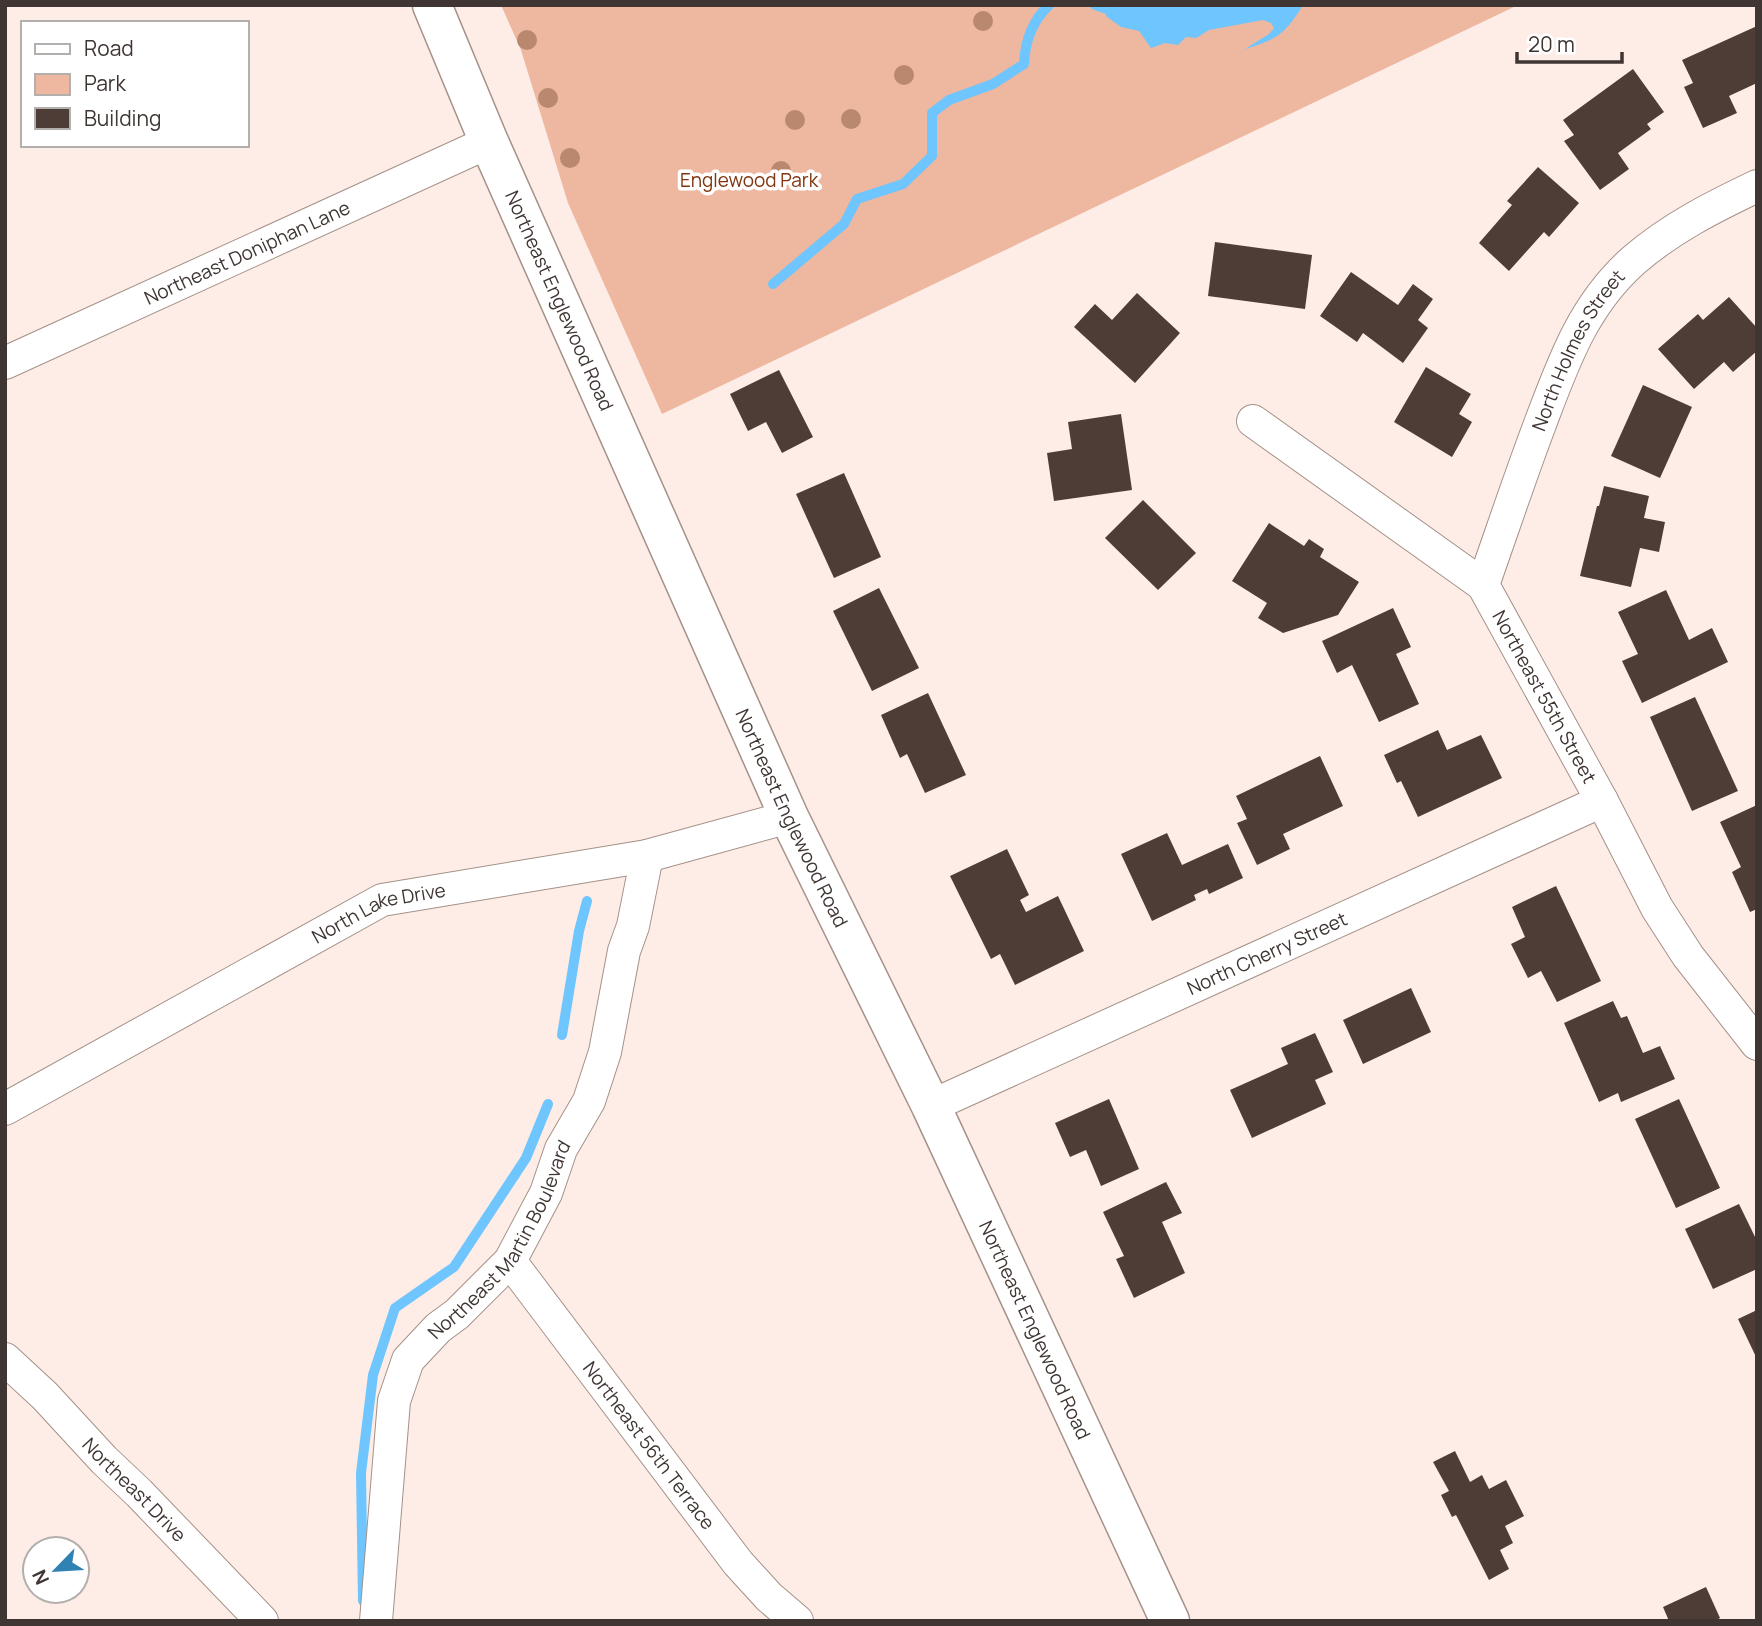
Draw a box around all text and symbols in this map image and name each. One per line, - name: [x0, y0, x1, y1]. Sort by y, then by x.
- legend: [21, 21, 248, 147]
- scale bar: [1517, 21, 1622, 65]
- text: 20 m: [1528, 30, 1575, 58]
- text: Road: [84, 34, 134, 62]
- text: Park: [84, 69, 126, 97]
- text: Building: [84, 104, 161, 132]
- park label: Englewood Park: [680, 167, 819, 193]
- street label: Northeast Englewood Road: [499, 186, 620, 415]
- street label: Northeast Doniphan Lane: [140, 194, 354, 311]
- street label: North Holmes Street: [1526, 264, 1630, 435]
- street label: Northeast 55th Street: [1486, 606, 1603, 788]
- street label: Northeast Englewood Road: [730, 705, 854, 931]
- street label: North Lake Drive: [307, 877, 448, 949]
- street label: North Cherry Street: [1183, 906, 1351, 1001]
- street label: Northeast Martin Boulevard: [422, 1135, 576, 1344]
- street label: Northeast Englewood Road: [973, 1216, 1097, 1444]
- street label: Northeast 56th Terrace: [577, 1356, 721, 1535]
- street label: Northeast Drive: [77, 1432, 192, 1547]
- north arrow: [21, 1535, 91, 1605]
- text: N: [26, 1566, 55, 1589]

